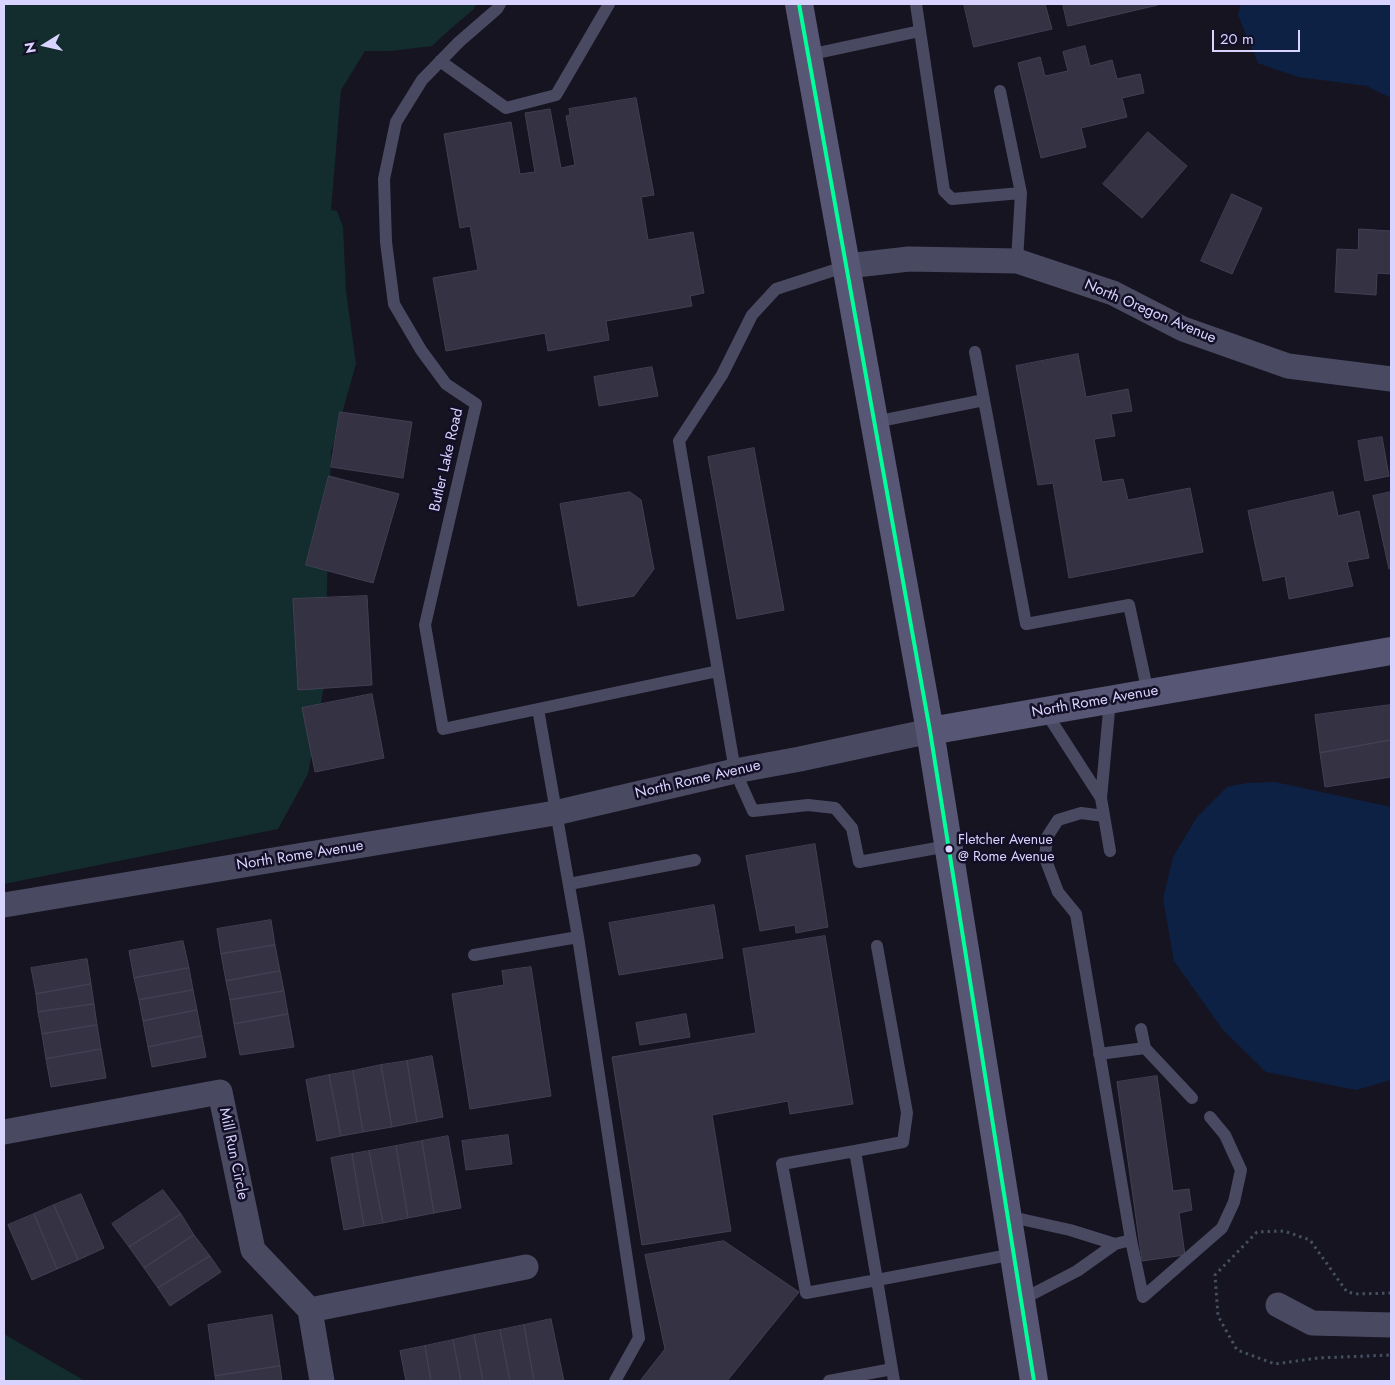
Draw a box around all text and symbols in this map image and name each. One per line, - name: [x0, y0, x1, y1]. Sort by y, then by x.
- north arrow: [20, 20, 70, 70]
- scale bar: [1215, 20, 1302, 52]
- text: 20 m: [1220, 28, 1254, 50]
- text: N: [19, 40, 41, 55]
- street label: North Oregon Avenue: [1081, 276, 1219, 348]
- street label: Butler Lake Road: [426, 407, 468, 513]
- street label: North Rome Avenue: [1030, 682, 1160, 722]
- street label: North Rome Avenue: [634, 757, 762, 803]
- place label: Fletcher Avenue @ Rome Avenue: [958, 833, 1054, 866]
- street label: North Rome Avenue: [235, 837, 365, 875]
- marker: Fletcher Avenue @ Rome Avenue: [944, 844, 954, 854]
- street label: Mill Run Circle: [214, 1106, 252, 1202]

